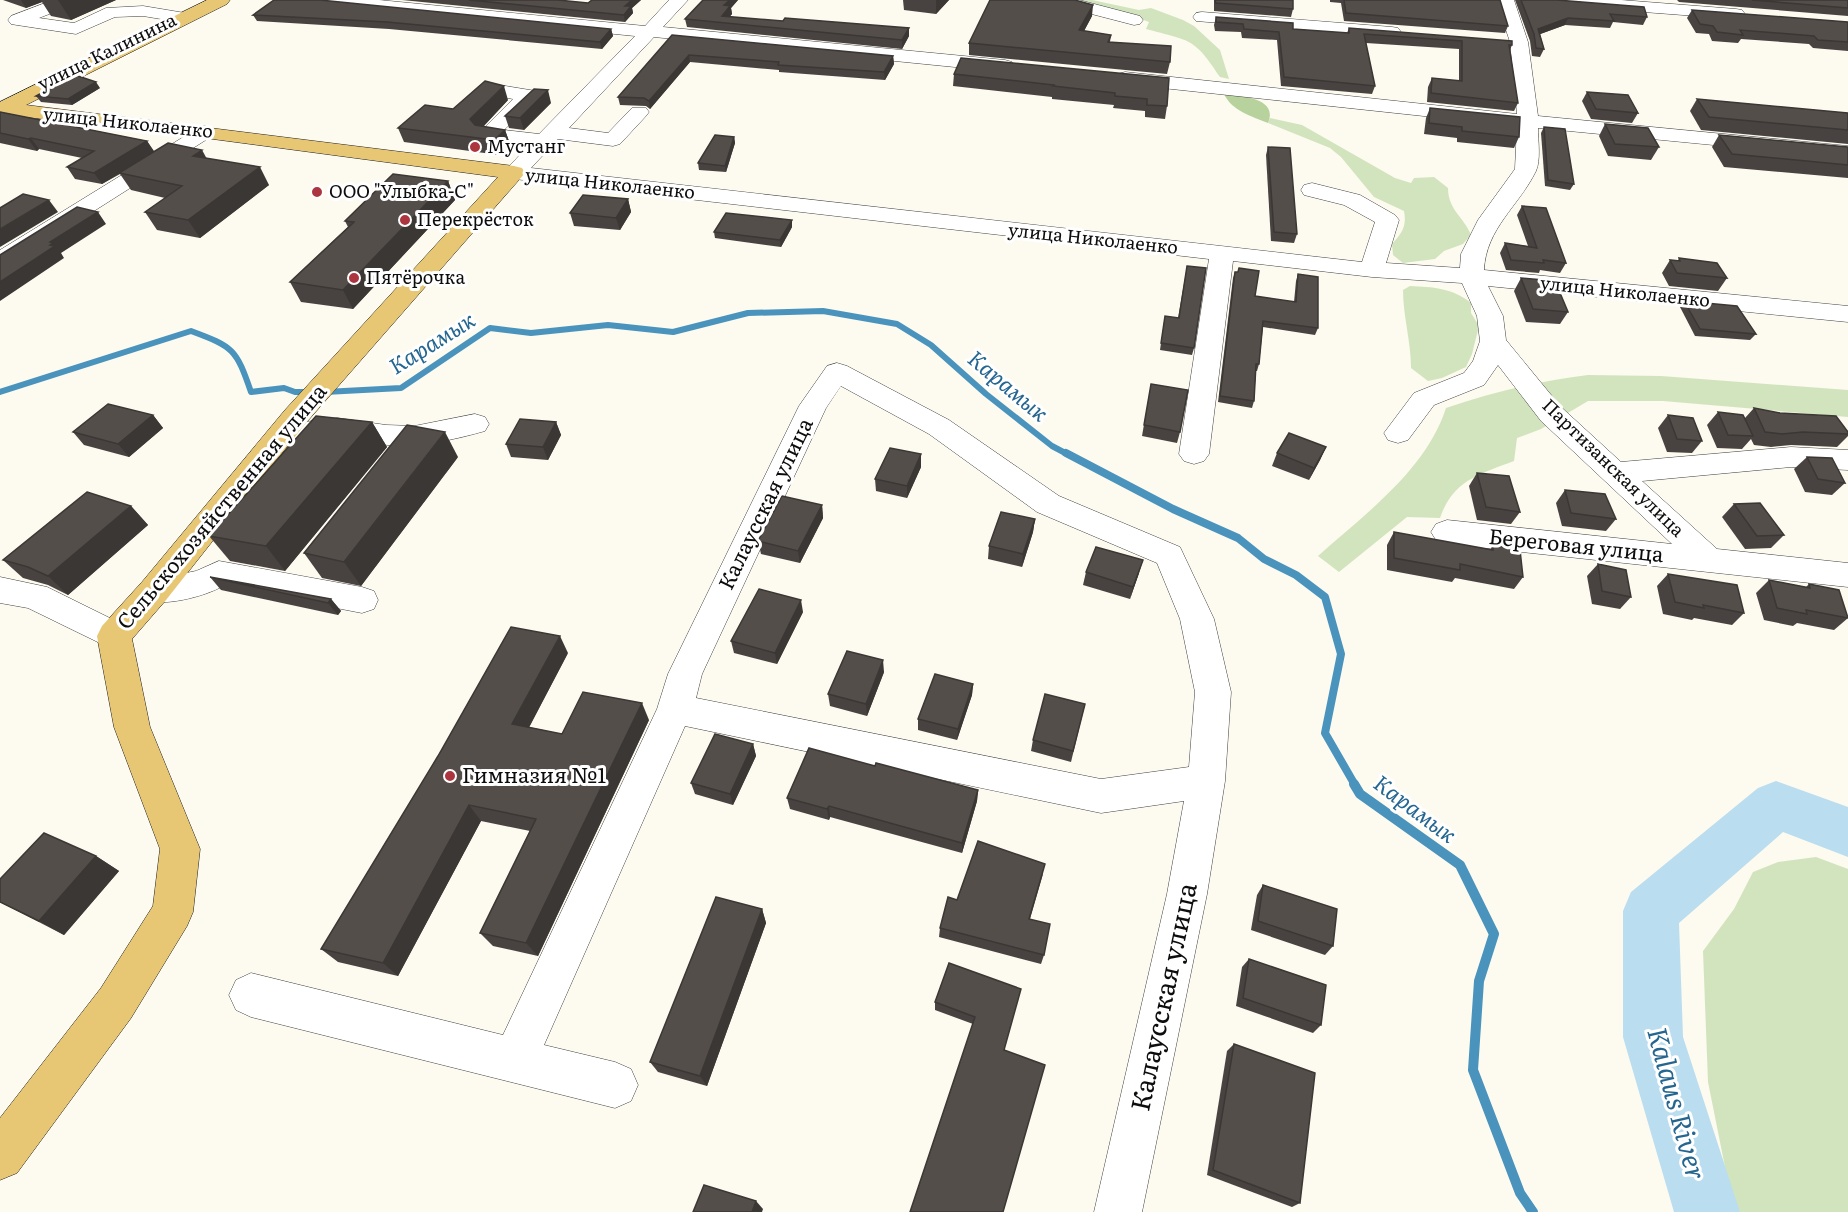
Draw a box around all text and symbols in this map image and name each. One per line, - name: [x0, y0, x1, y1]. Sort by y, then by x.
- street label: улица Калинина: [32, 5, 181, 96]
- street label: улица Николаенко: [42, 99, 214, 144]
- place label: Мустанг: [487, 132, 565, 159]
- marker: Мустанг: [468, 140, 482, 154]
- street label: улица Николаенко: [524, 160, 696, 205]
- place label: ООО "Улыбка-С": [329, 177, 474, 204]
- marker: ООО "Улыбка-С": [310, 185, 324, 199]
- place label: Перекрёсток: [417, 205, 534, 232]
- marker: Перекрёсток: [398, 213, 412, 227]
- street label: улица Николаенко: [1007, 215, 1179, 260]
- place label: Пятёрочка: [366, 263, 465, 290]
- street label: улица Николаенко: [1539, 268, 1711, 313]
- marker: Пятёрочка: [347, 271, 361, 285]
- water label: Карамык: [382, 302, 481, 381]
- water label: Карамык: [962, 341, 1056, 428]
- street label: Сельскохозяйственная улица: [108, 375, 333, 635]
- street label: Партизанская улица: [1537, 392, 1692, 542]
- street label: Калаусская улица: [709, 411, 819, 594]
- street label: Береговая улица: [1487, 519, 1666, 568]
- place label: Гимназия №1: [462, 758, 606, 789]
- water label: Карамык: [1368, 766, 1464, 850]
- marker: Гимназия №1: [443, 769, 457, 783]
- street label: Калаусская улица: [1118, 879, 1205, 1114]
- water label: Kalaus River: [1639, 1023, 1718, 1184]

